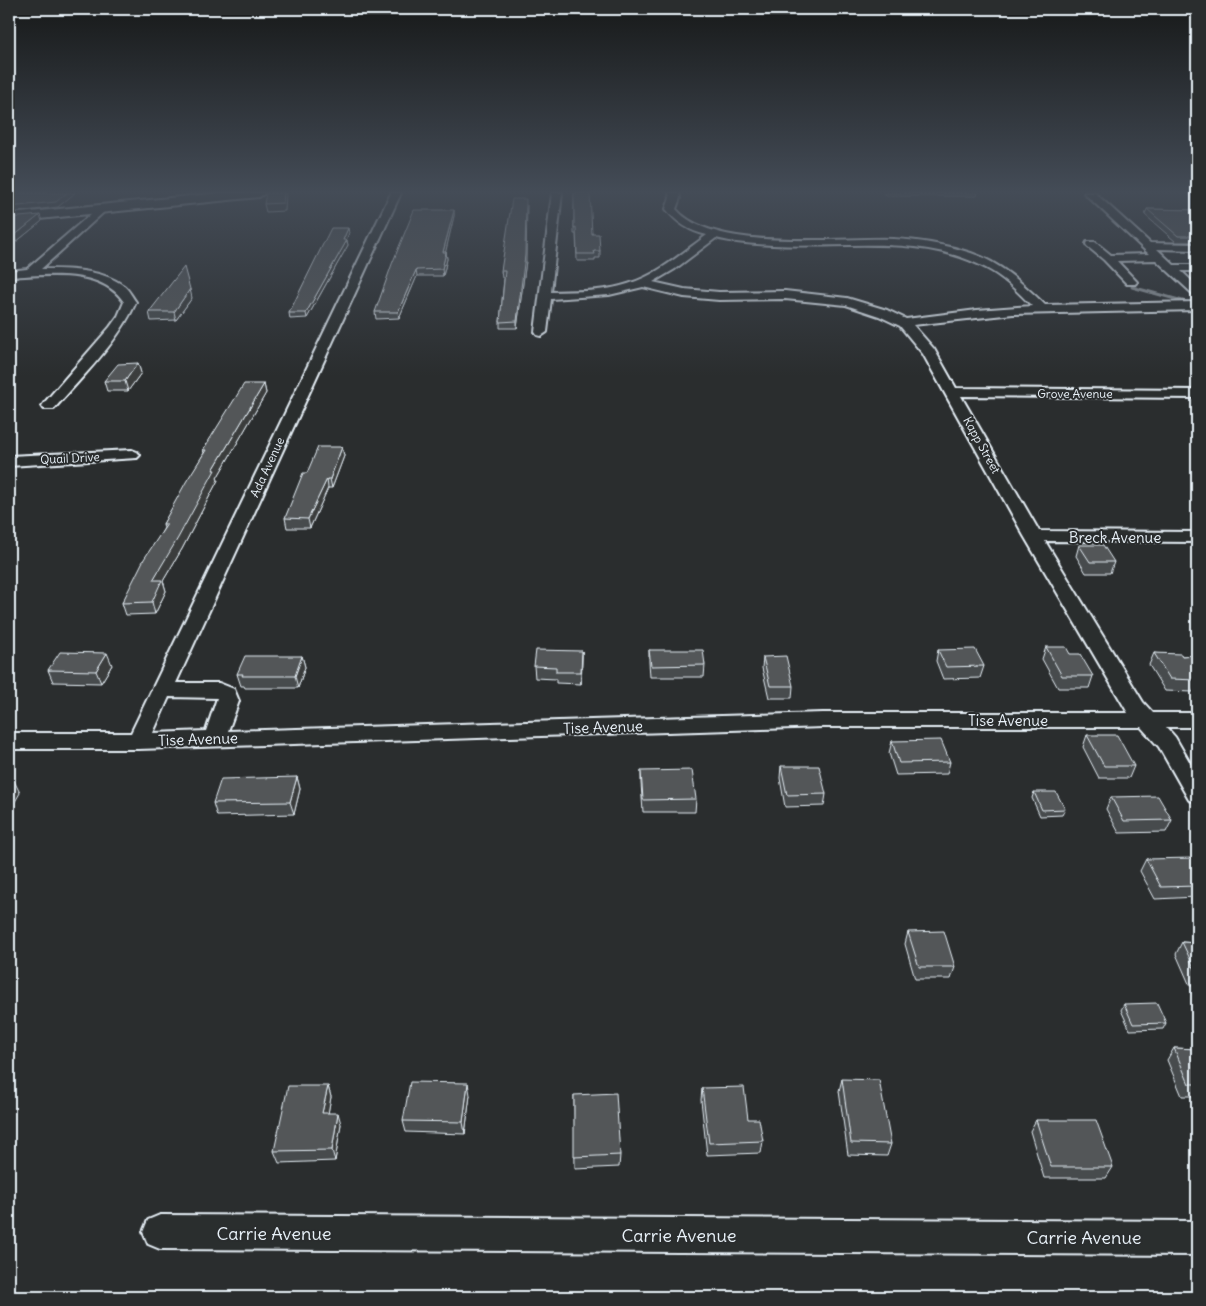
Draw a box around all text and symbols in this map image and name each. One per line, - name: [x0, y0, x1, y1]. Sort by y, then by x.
- street label: Grove Avenue: [1037, 386, 1113, 401]
- street label: Kapp Street: [960, 414, 1004, 476]
- street label: Ada Avenue: [247, 435, 287, 499]
- street label: Quail Drive: [40, 449, 100, 467]
- street label: Breck Avenue: [1069, 528, 1161, 547]
- street label: Tise Avenue: [968, 711, 1048, 730]
- street label: Tise Avenue: [563, 716, 643, 738]
- street label: Tise Avenue: [158, 728, 238, 750]
- street label: Carrie Avenue: [216, 1222, 332, 1245]
- street label: Carrie Avenue: [621, 1224, 737, 1247]
- street label: Carrie Avenue: [1026, 1226, 1142, 1249]

